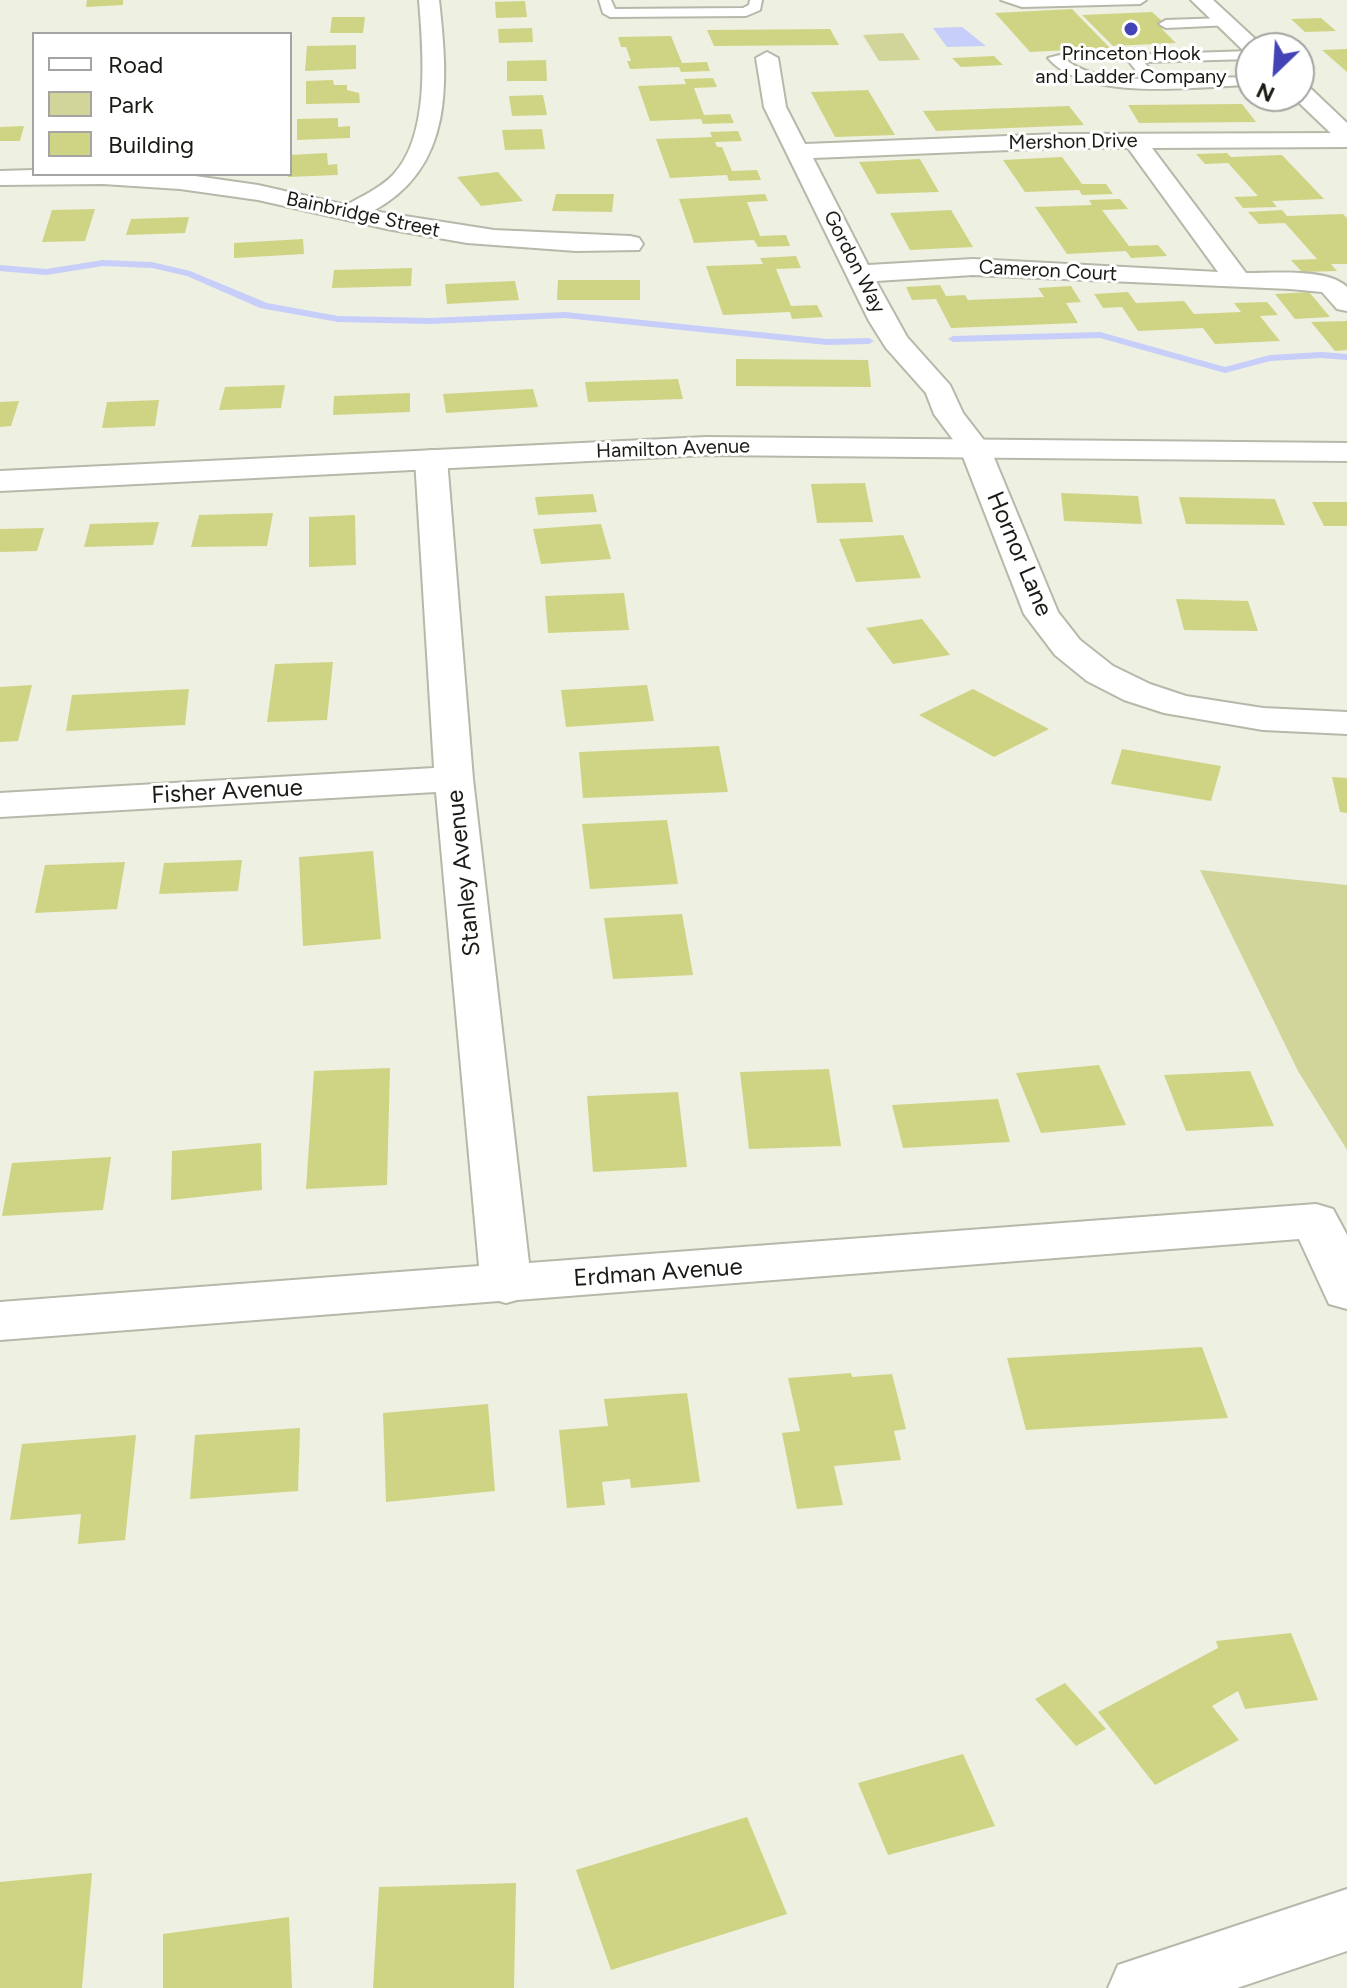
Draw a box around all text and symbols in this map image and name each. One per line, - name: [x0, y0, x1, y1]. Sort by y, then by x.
- marker: Princeton Hook and Ladder Company: [1122, 20, 1140, 38]
- legend: [32, 32, 292, 176]
- north arrow: [1235, 32, 1315, 112]
- place label: Princeton Hook and Ladder Company: [1035, 42, 1227, 89]
- text: Road: [108, 50, 163, 79]
- text: N: [1252, 77, 1279, 108]
- text: Park: [108, 90, 154, 119]
- street label: Mershon Drive: [1008, 129, 1138, 155]
- text: Building: [108, 130, 194, 159]
- street label: Bainbridge Street: [284, 187, 442, 243]
- street label: Gordon Way: [818, 207, 890, 317]
- street label: Cameron Court: [978, 255, 1118, 287]
- street label: Hamilton Avenue: [596, 434, 750, 464]
- street label: Hornor Lane: [980, 487, 1058, 621]
- street label: Fisher Avenue: [151, 774, 303, 810]
- street label: Stanley Avenue: [441, 788, 487, 958]
- street label: Erdman Avenue: [572, 1253, 744, 1293]

